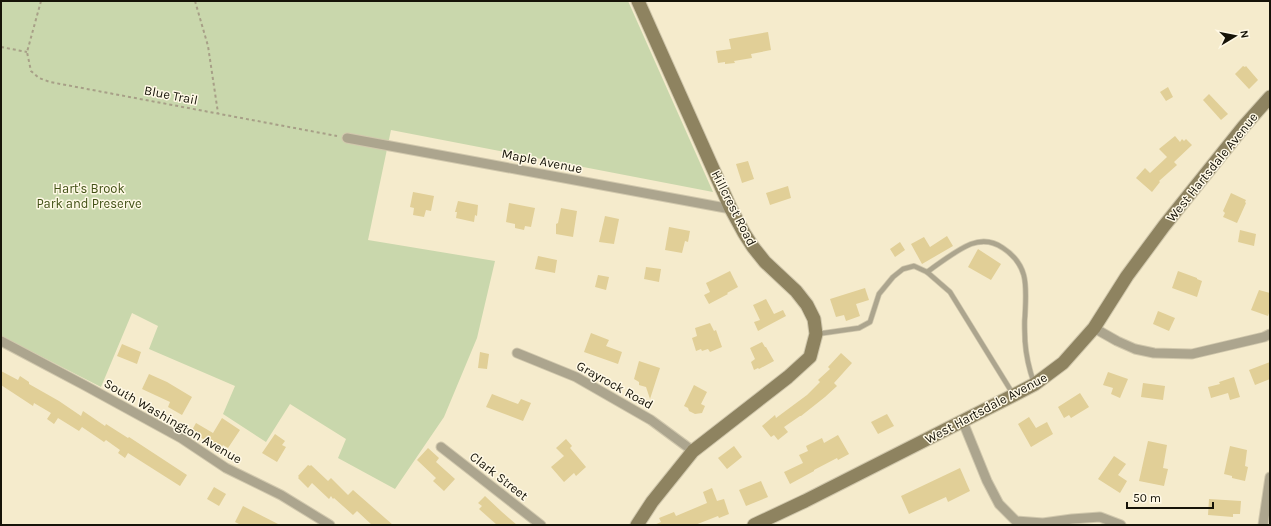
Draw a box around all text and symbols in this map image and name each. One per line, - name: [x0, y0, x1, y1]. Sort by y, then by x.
- north arrow: [1215, 16, 1255, 56]
- text: N: [1237, 29, 1251, 39]
- street label: Blue Trail: [143, 82, 199, 108]
- street label: West Hartsdale Avenue: [1163, 109, 1261, 225]
- street label: Maple Avenue: [500, 146, 584, 176]
- street label: Hillcrest Road: [709, 168, 759, 248]
- park label: Hart's Brook Park and Preserve: [36, 181, 142, 211]
- street label: Grayrock Road: [574, 358, 656, 412]
- street label: West Hartsdale Avenue: [922, 369, 1050, 447]
- street label: South Washington Avenue: [101, 375, 245, 467]
- street label: Clark Street: [467, 449, 531, 503]
- scale bar: [1127, 484, 1213, 510]
- text: 50 m: [1133, 491, 1161, 505]

